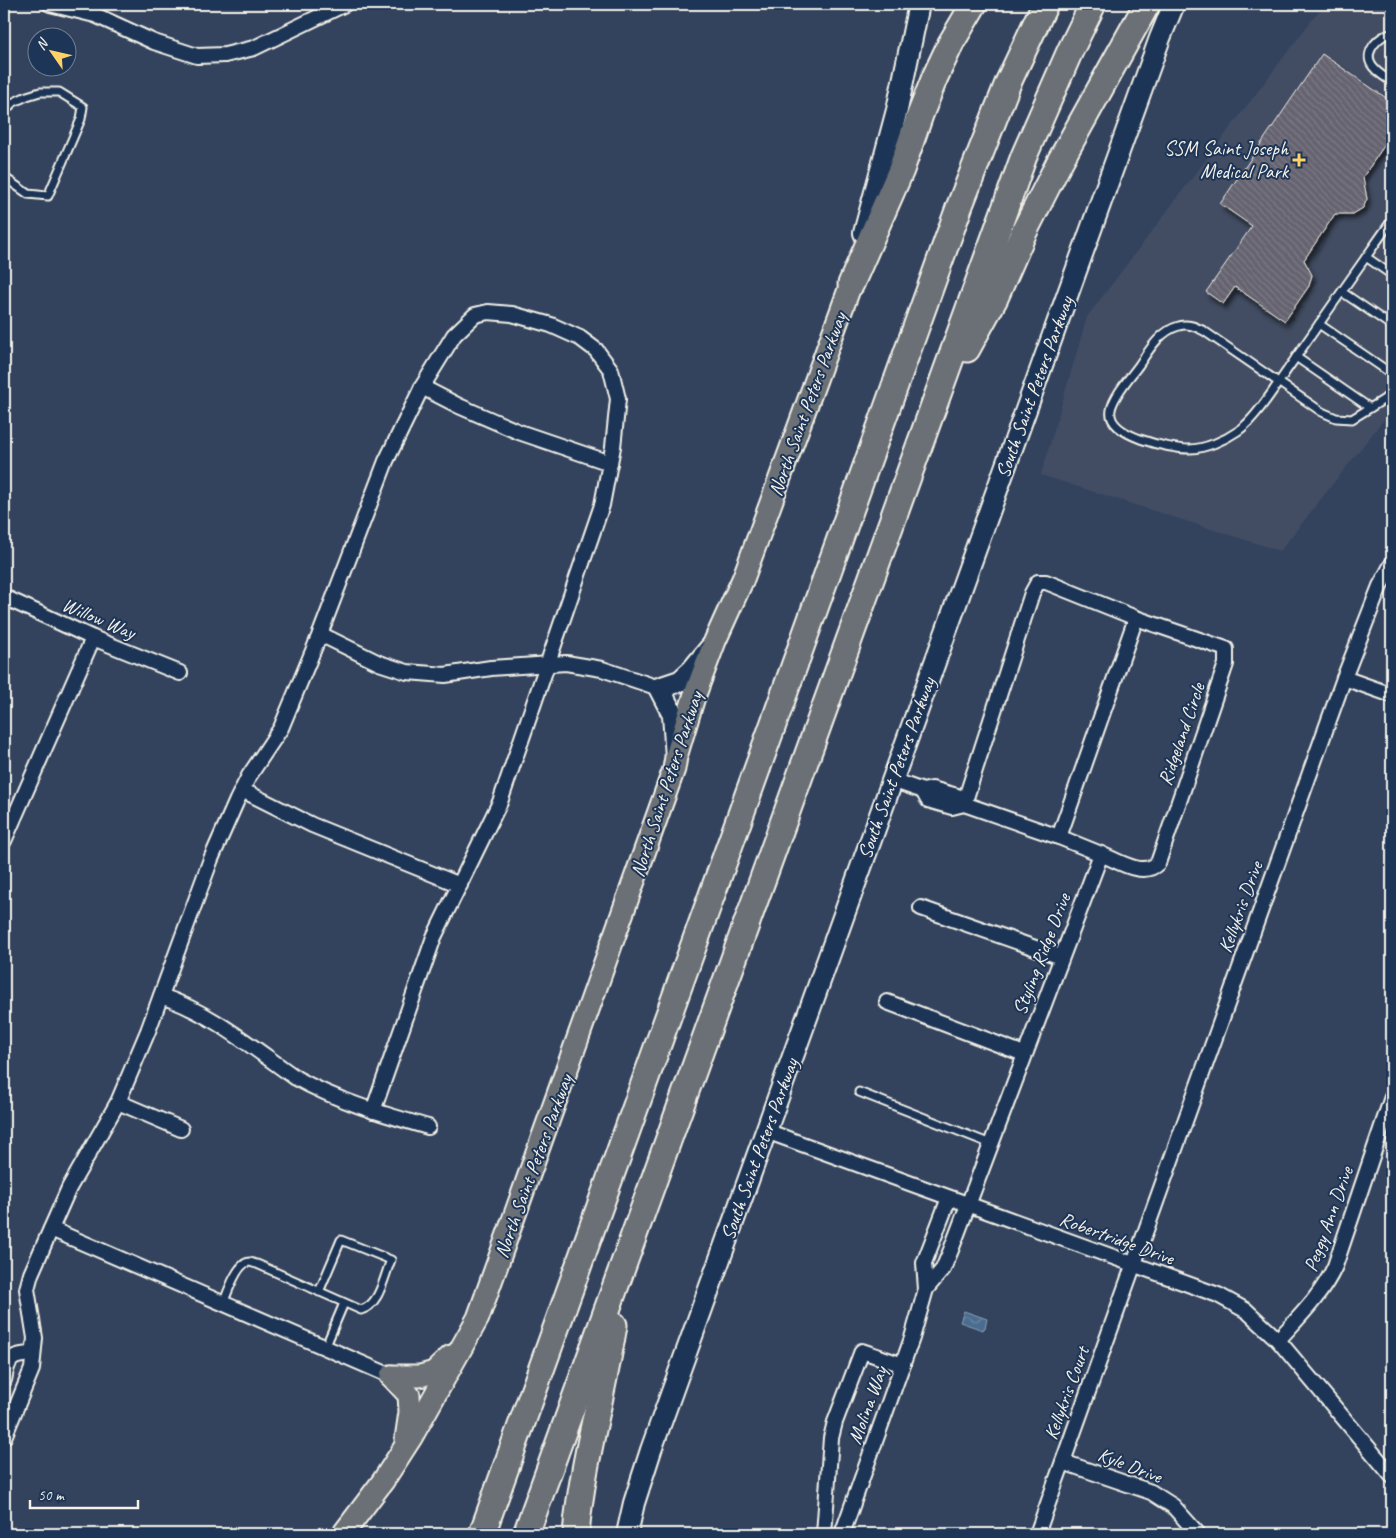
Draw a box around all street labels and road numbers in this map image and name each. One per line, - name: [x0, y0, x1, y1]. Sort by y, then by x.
- street label: South Saint Peters Parkway: [990, 292, 1079, 481]
- street label: North Saint Peters Parkway: [763, 307, 853, 499]
- street label: Willow Way: [58, 592, 141, 646]
- street label: South Saint Peters Parkway: [852, 673, 941, 862]
- street label: Ridgeland Circle: [1152, 678, 1211, 789]
- street label: North Saint Peters Parkway: [625, 686, 709, 880]
- street label: Kellykris Drive: [1212, 857, 1269, 956]
- street label: Styling Ridge Drive: [1007, 889, 1077, 1018]
- street label: South Saint Peters Parkway: [715, 1054, 804, 1243]
- street label: North Saint Peters Parkway: [489, 1069, 579, 1261]
- street label: Peggy Ann Drive: [1298, 1162, 1359, 1275]
- street label: Robertridge Drive: [1056, 1206, 1179, 1271]
- street label: Kellykris Court: [1038, 1341, 1096, 1443]
- street label: Molina Way: [842, 1361, 894, 1447]
- street label: Kyle Drive: [1094, 1442, 1167, 1490]

